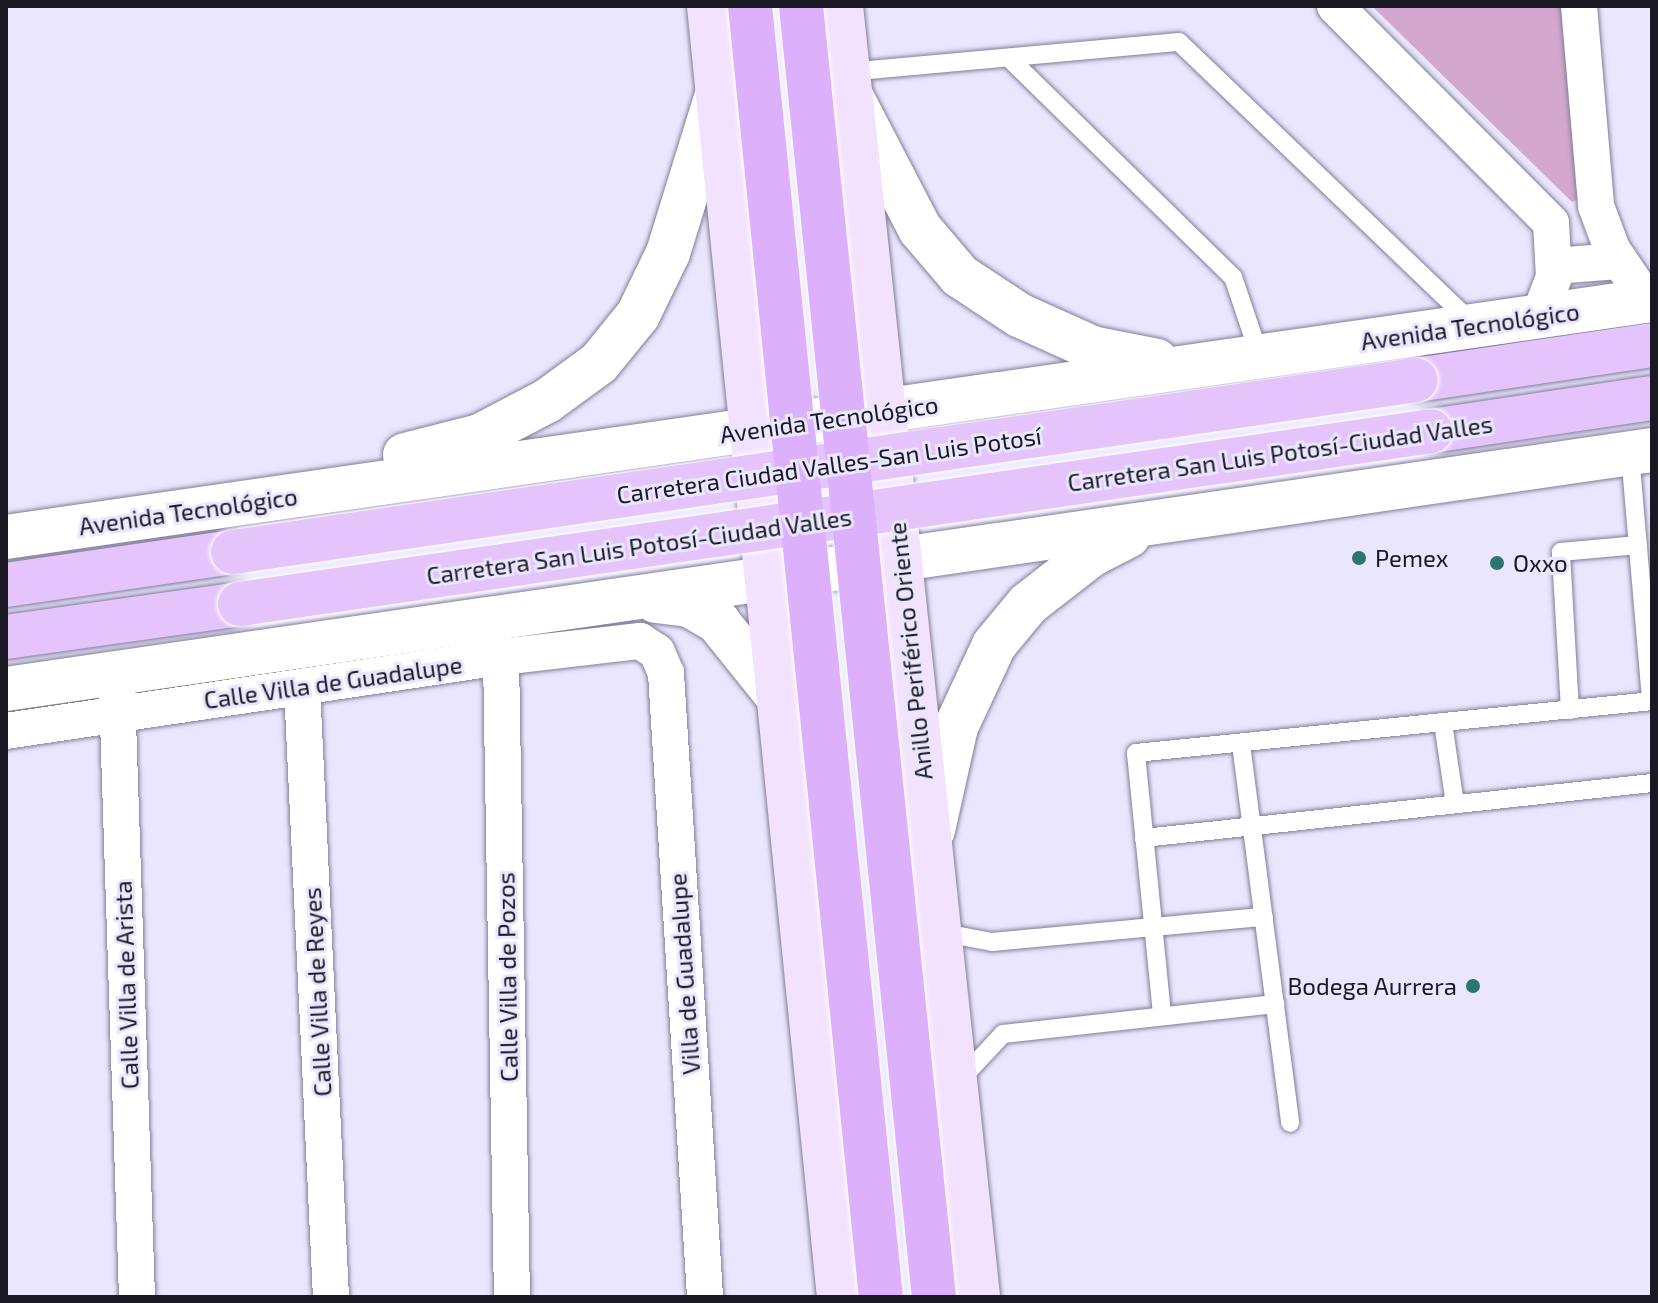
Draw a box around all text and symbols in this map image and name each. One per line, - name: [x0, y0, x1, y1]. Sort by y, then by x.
- street label: Avenida Tecnológico: [1359, 296, 1581, 356]
- street label: Avenida Tecnológico: [718, 389, 940, 449]
- street label: Carretera San Luis Potosí-Ciudad Valles: [1065, 409, 1495, 497]
- street label: Carretera Ciudad Valles-San Luis Potosí: [615, 421, 1043, 509]
- street label: Avenida Tecnológico: [77, 481, 299, 541]
- street label: Carretera San Luis Potosí-Ciudad Valles: [424, 502, 854, 590]
- street label: Anillo Periférico Oriente: [882, 521, 938, 781]
- place label: Pemex: [1375, 544, 1448, 572]
- marker: Pemex: [1350, 549, 1368, 567]
- place label: Oxxo: [1513, 549, 1568, 577]
- marker: Oxxo: [1488, 554, 1506, 572]
- street label: Calle Villa de Guadalupe: [202, 650, 464, 714]
- street label: Calle Villa de Pozos: [491, 872, 523, 1082]
- street label: Villa de Guadalupe: [663, 872, 705, 1076]
- street label: Calle Villa de Arista: [108, 880, 144, 1090]
- street label: Calle Villa de Reyes: [297, 886, 337, 1098]
- place label: Bodega Aurrera: [1287, 972, 1457, 1000]
- marker: Bodega Aurrera: [1464, 977, 1482, 995]

